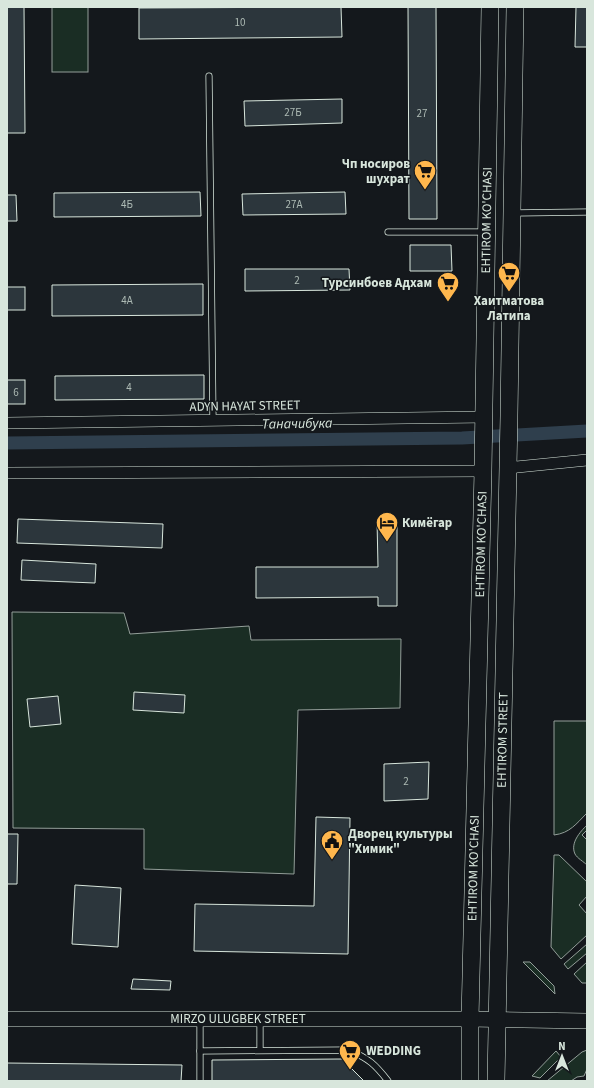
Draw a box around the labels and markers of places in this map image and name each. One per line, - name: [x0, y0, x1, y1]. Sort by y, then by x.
- place label: Чп носиров шухрат: [342, 155, 411, 188]
- supermarket icon: Чп носиров шухрат: [412, 158, 438, 191]
- supermarket icon: Хаитматова Латипа: [496, 260, 522, 293]
- supermarket icon: Турсинбоев Адхам: [435, 270, 461, 303]
- place label: Турсинбоев Адхам: [322, 274, 432, 292]
- place label: Хаитматова Латипа: [474, 292, 544, 325]
- hotel icon: Кимёгар: [374, 510, 400, 543]
- place label: Кимёгар: [402, 514, 452, 532]
- place label: Дворец культуры "Химик": [348, 825, 453, 858]
- public building icon: Дворец культуры "Химик": [319, 828, 345, 861]
- supermarket icon: WEDDING: [337, 1038, 363, 1071]
- place label: WEDDING: [366, 1042, 421, 1060]

